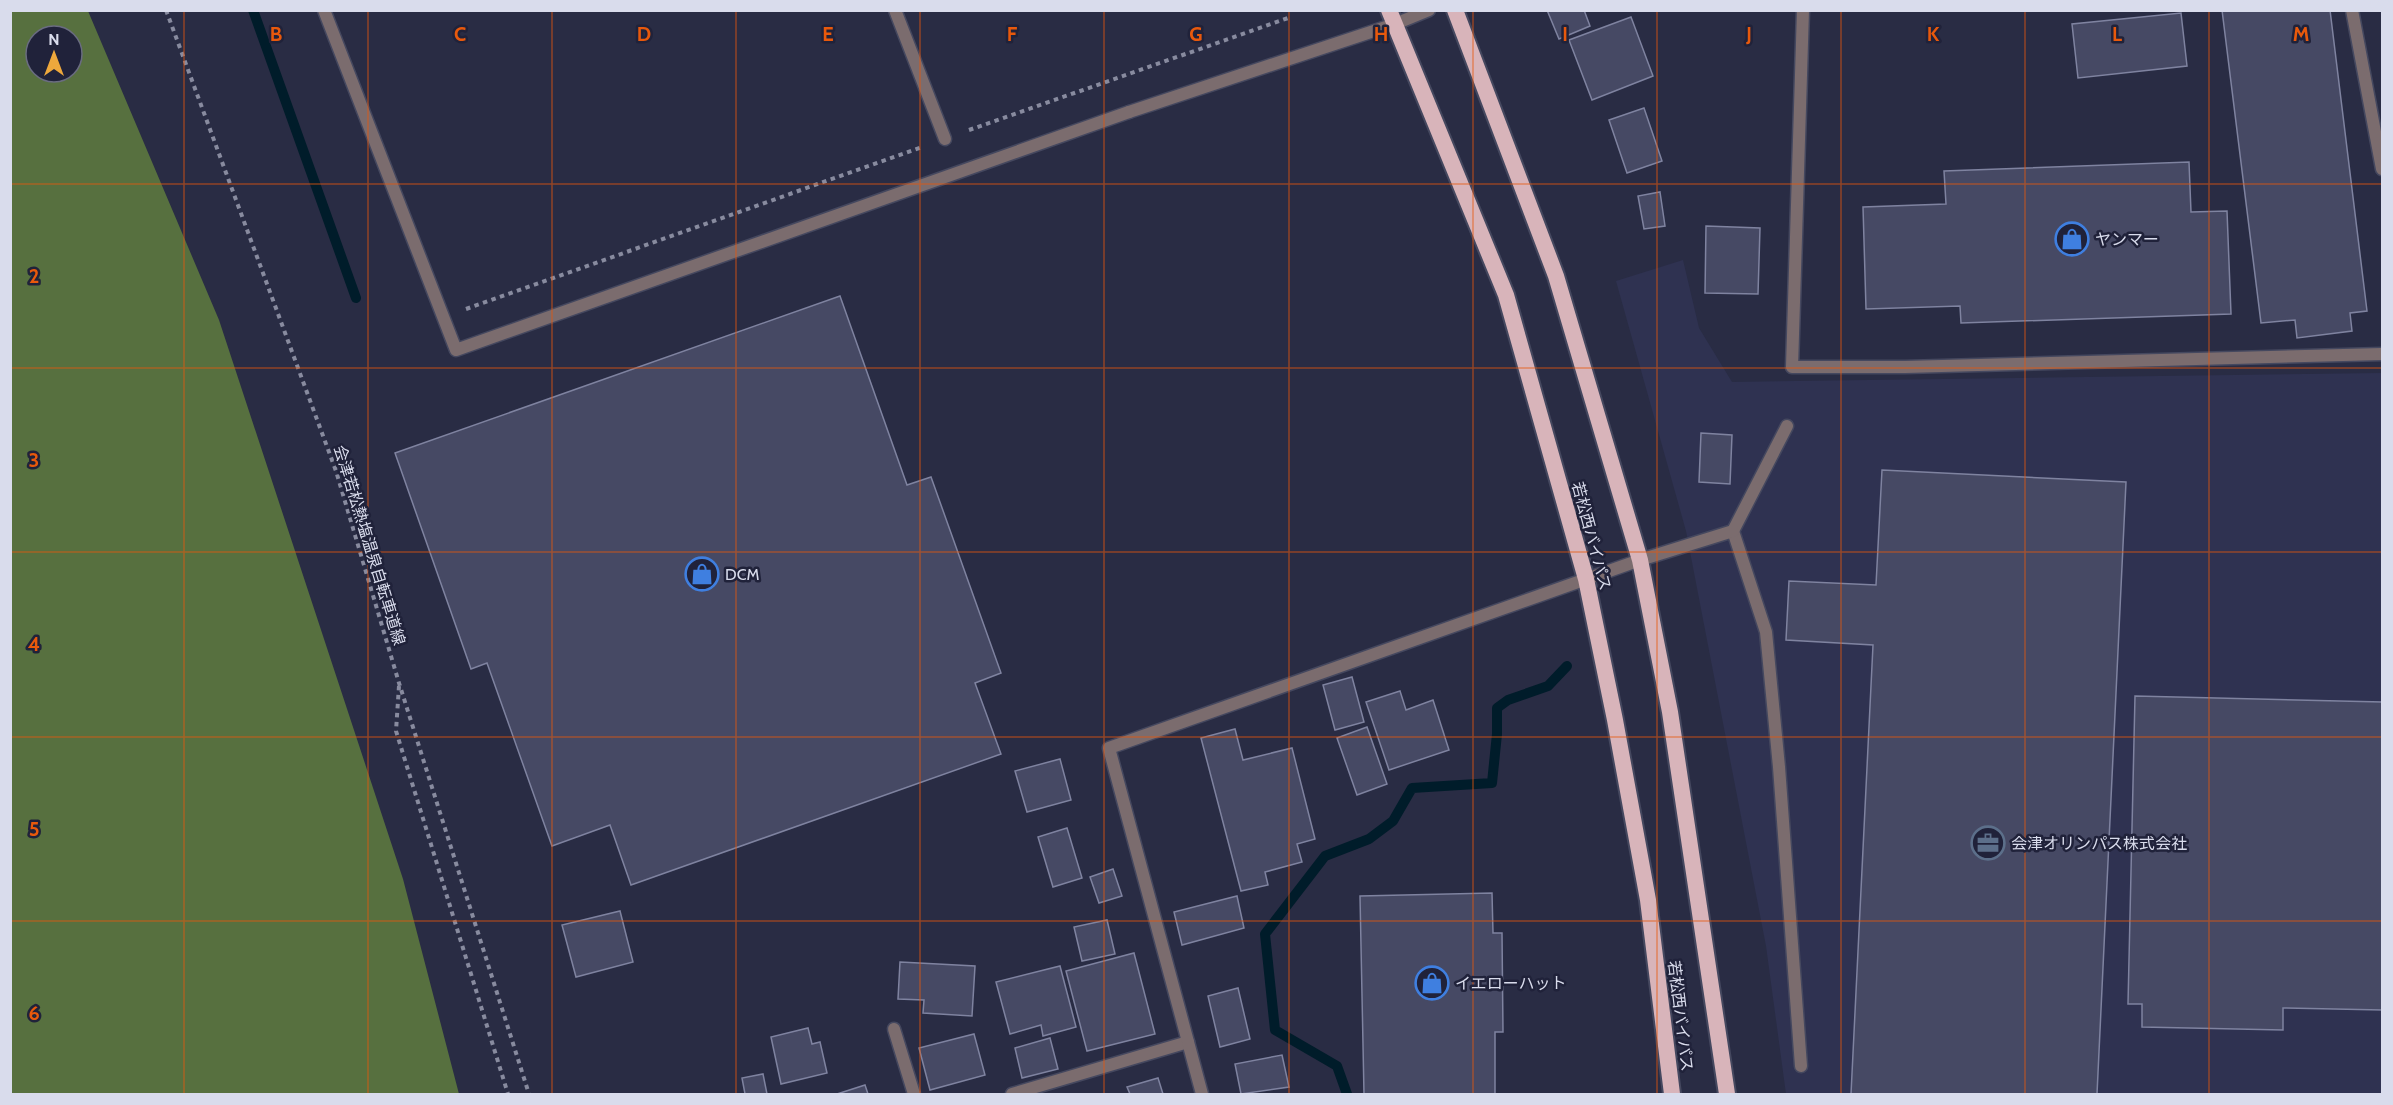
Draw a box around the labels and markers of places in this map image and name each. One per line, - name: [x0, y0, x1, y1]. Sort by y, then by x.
- shop icon: ヤンマー: [2054, 221, 2090, 257]
- place label: ヤンマー: [2095, 230, 2159, 249]
- shop icon: DCM: [684, 556, 720, 592]
- place label: DCM: [725, 565, 759, 584]
- office icon: 会津オリンパス株式会社: [1970, 825, 2006, 861]
- place label: 会津オリンパス株式会社: [2011, 834, 2187, 853]
- shop icon: イエローハット: [1414, 965, 1450, 1001]
- place label: イエローハット: [1455, 974, 1567, 993]

